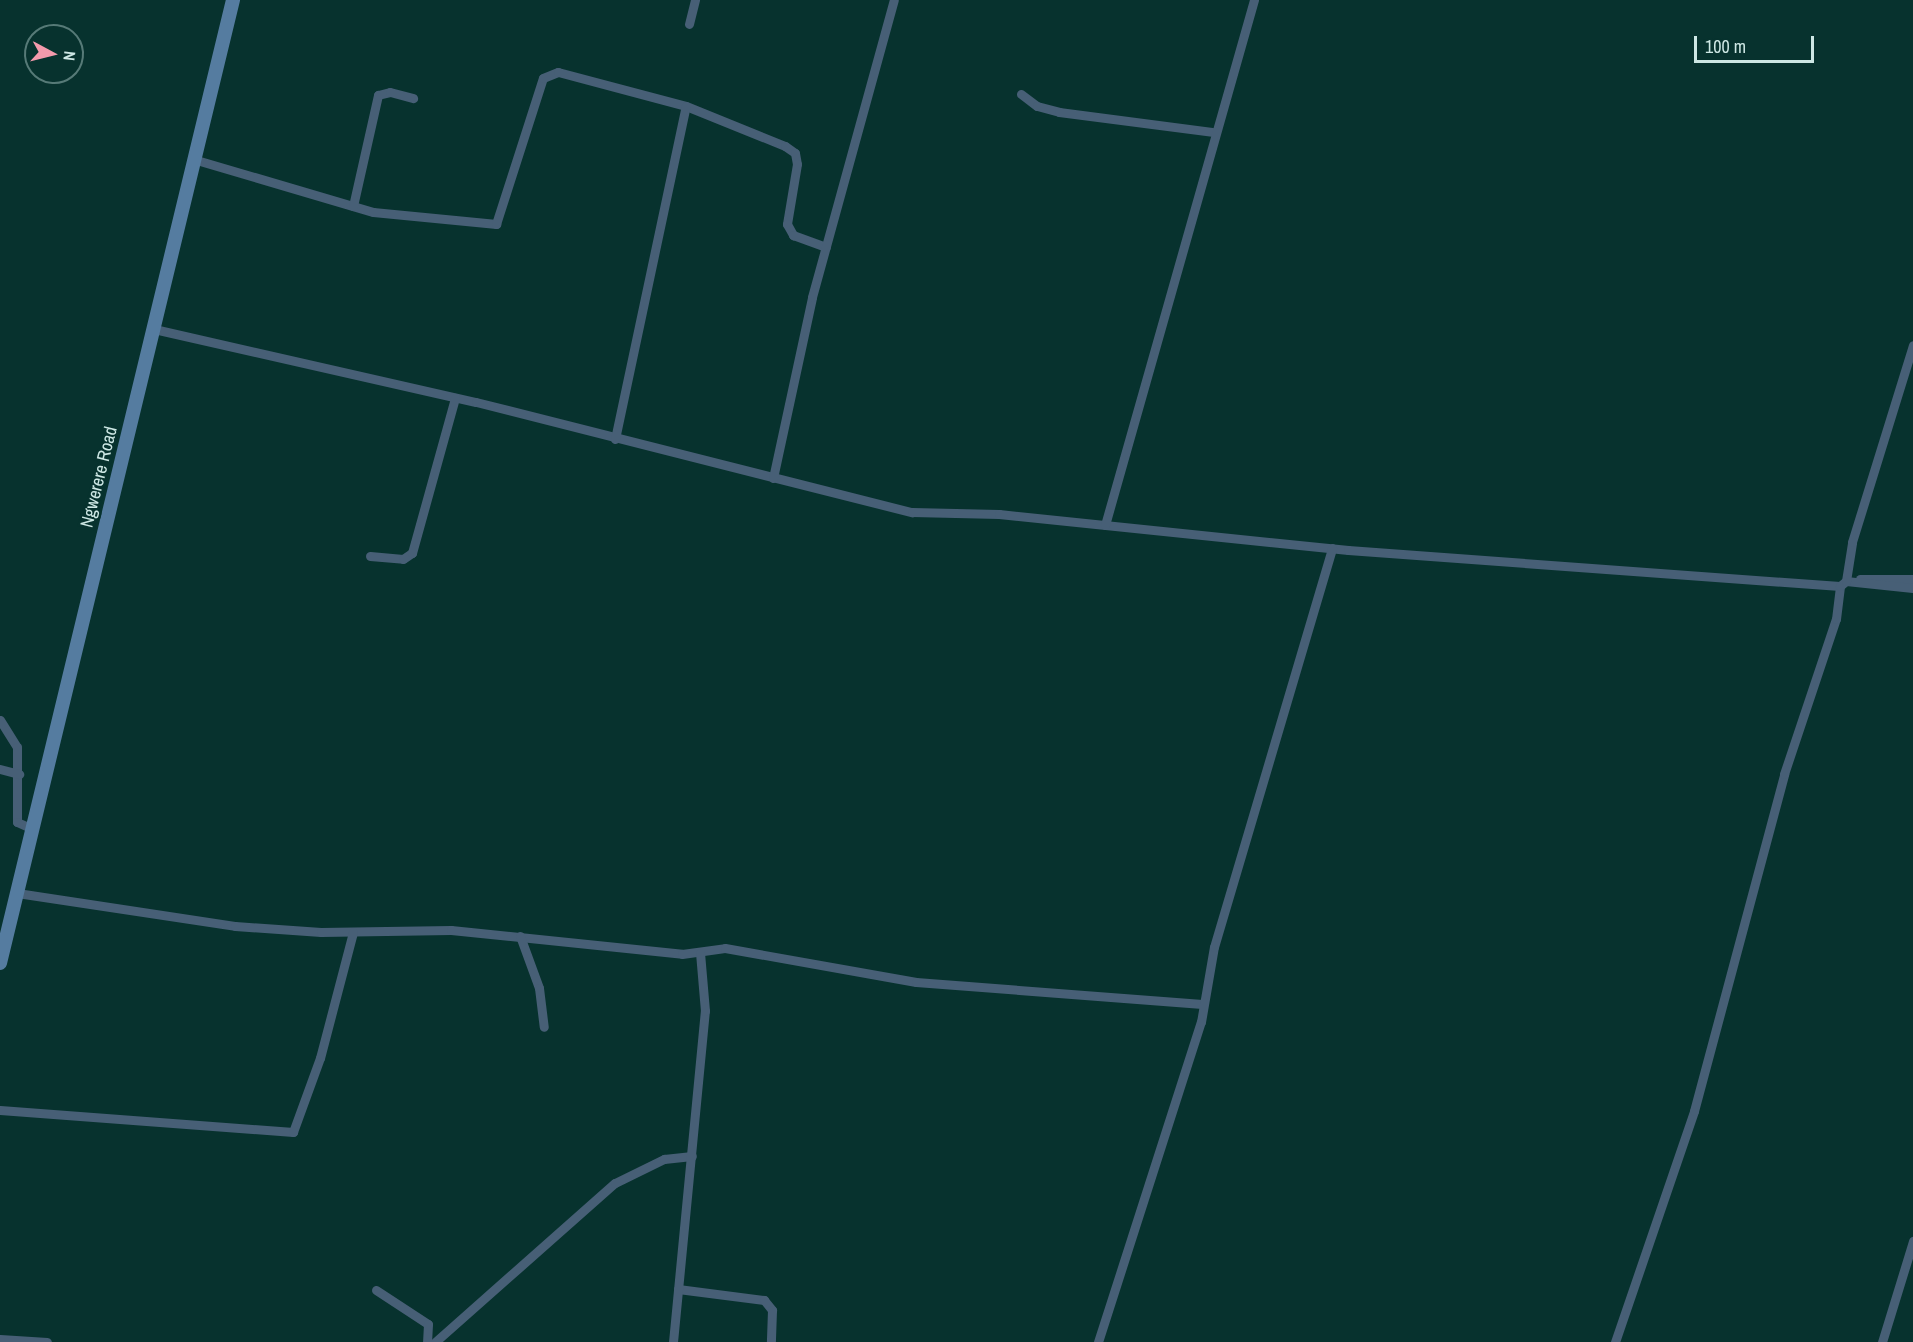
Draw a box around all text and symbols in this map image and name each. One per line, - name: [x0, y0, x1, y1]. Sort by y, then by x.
- north arrow: [24, 24, 84, 84]
- scale bar: [1697, 24, 1817, 62]
- text: 100 m: [1705, 34, 1746, 59]
- text: N: [58, 50, 81, 62]
- street label: Ngwerere Road: [76, 424, 122, 530]

